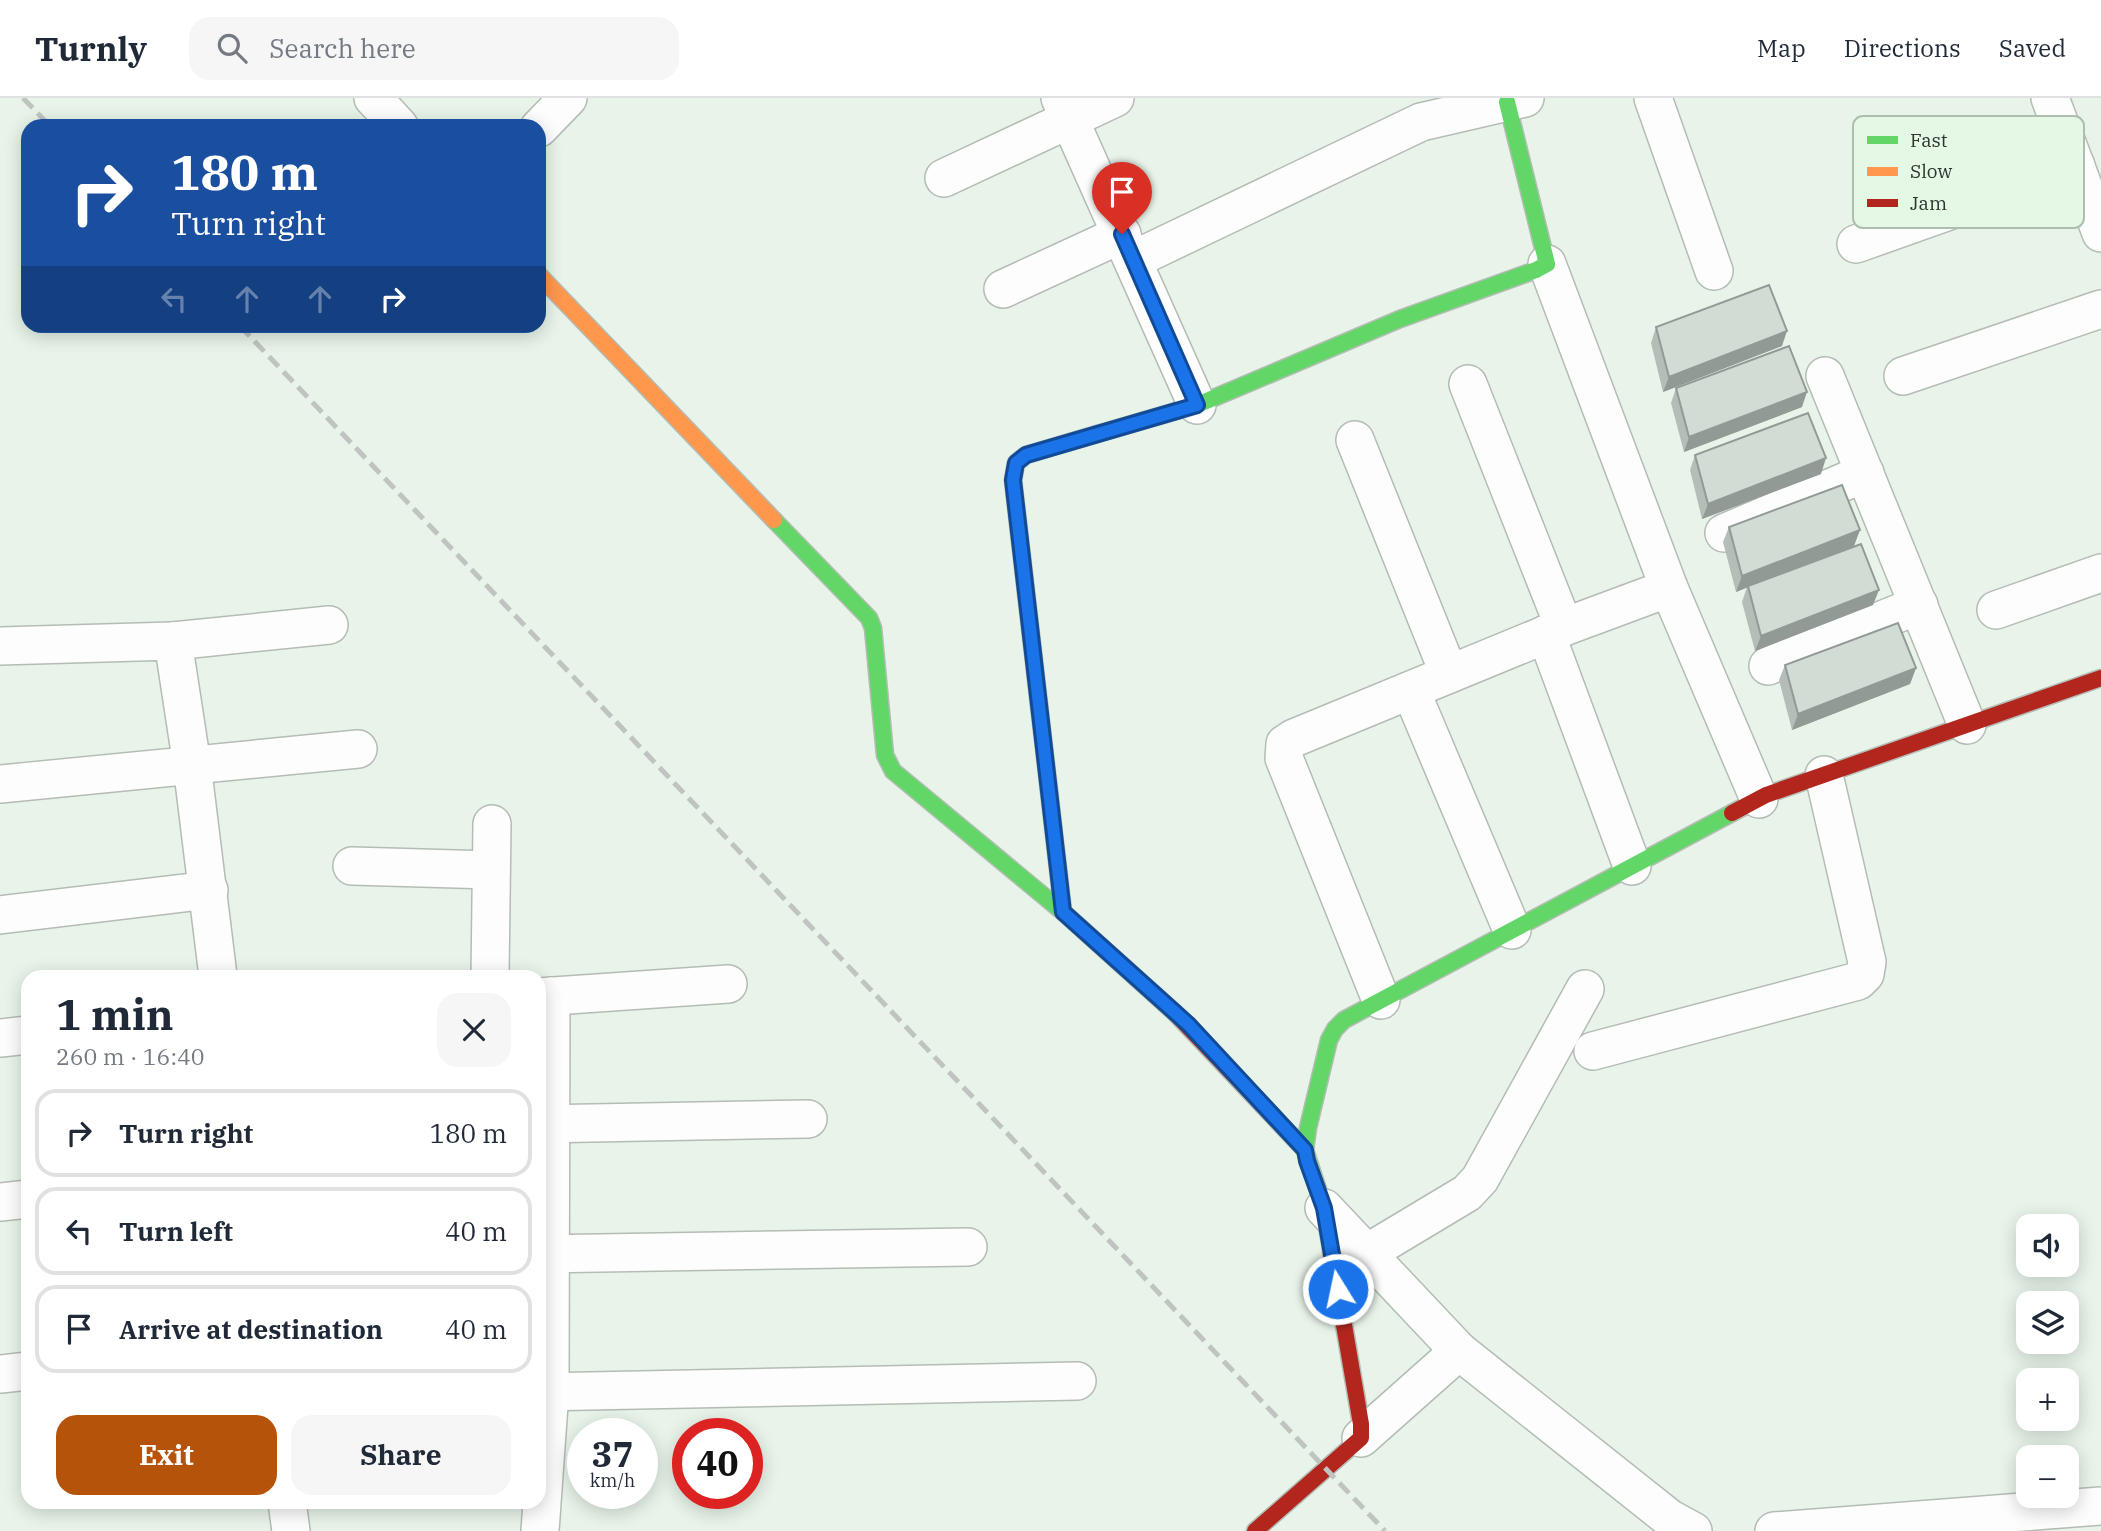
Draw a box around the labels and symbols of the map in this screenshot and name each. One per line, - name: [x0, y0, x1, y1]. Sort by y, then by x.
- legend: [1853, 116, 2084, 228]
- text: Fast: [1910, 128, 1948, 152]
- text: Slow: [1910, 159, 1952, 183]
- pin: [1092, 162, 1152, 234]
- text: Jam: [1910, 191, 1947, 215]
- position arrow: [1301, 1252, 1375, 1326]
- speed limit sign: 40: [672, 1418, 763, 1509]

